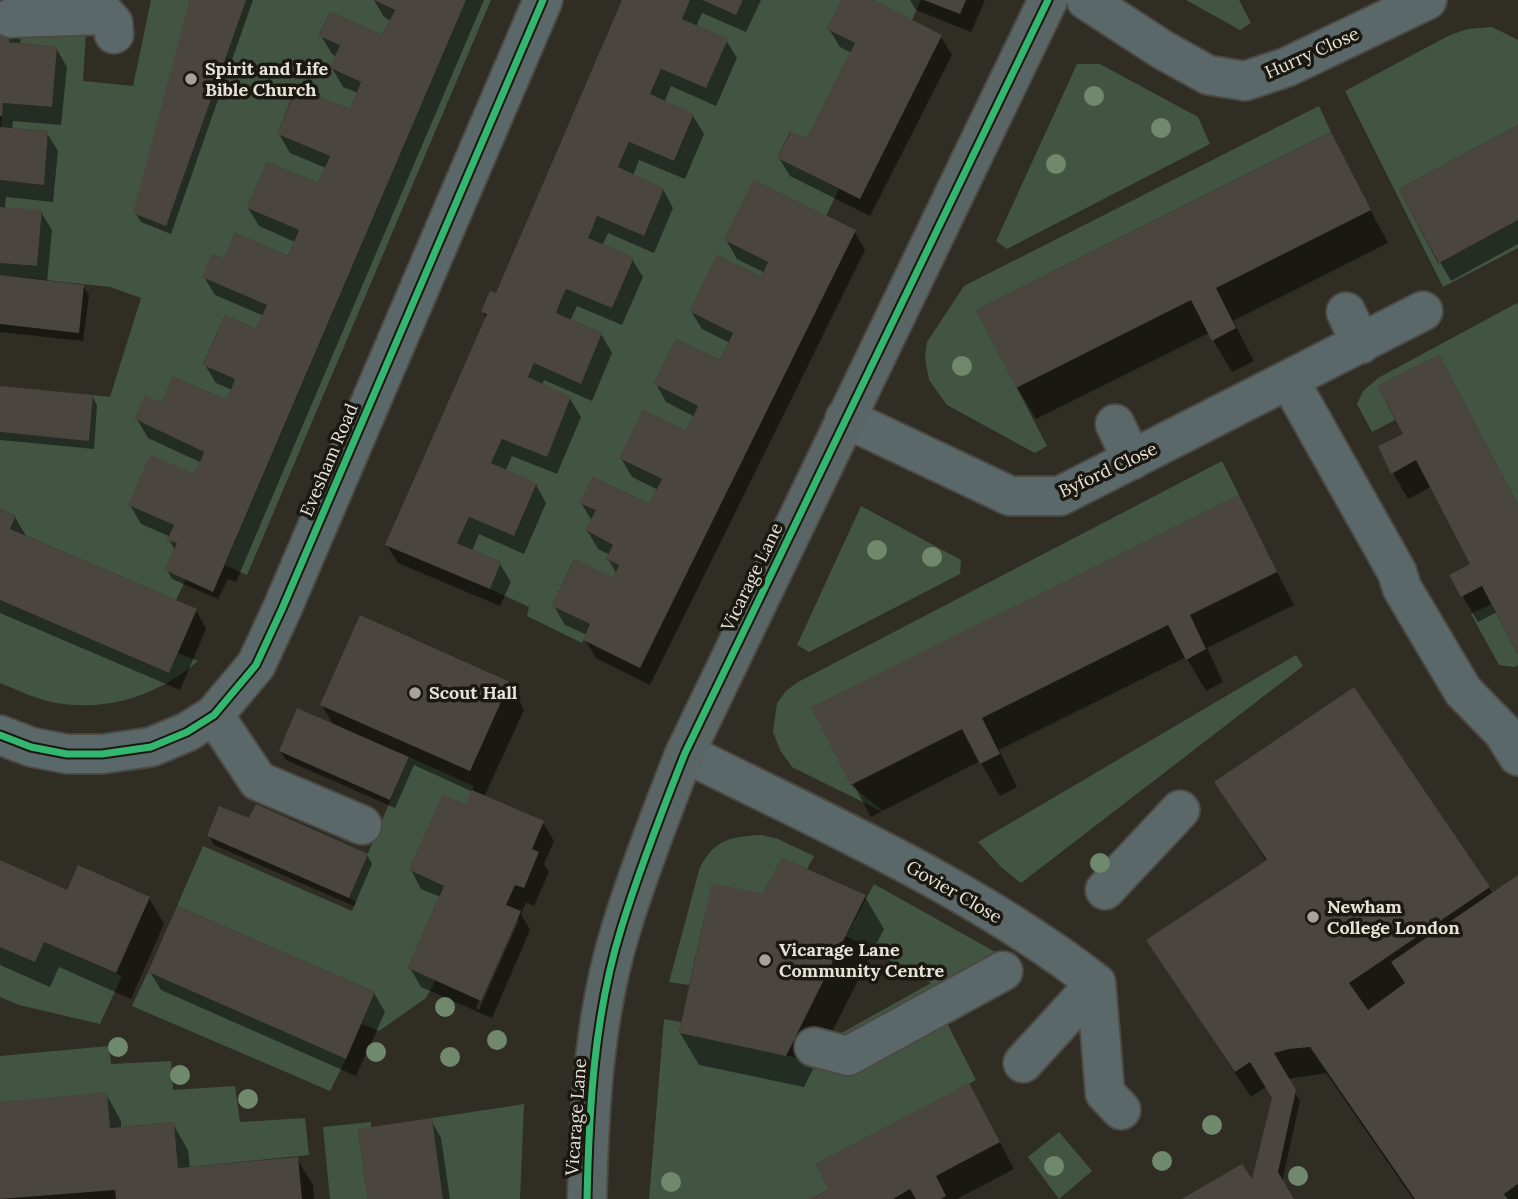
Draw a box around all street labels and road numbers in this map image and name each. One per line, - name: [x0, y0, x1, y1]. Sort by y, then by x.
- street label: Hurry Close: [1261, 21, 1363, 84]
- street label: Evesham Road: [294, 400, 363, 520]
- street label: Byford Close: [1055, 437, 1161, 502]
- street label: Vicarage Lane: [715, 519, 788, 636]
- street label: Govier Close: [902, 855, 1006, 928]
- street label: Vicarage Lane: [560, 1057, 591, 1177]

